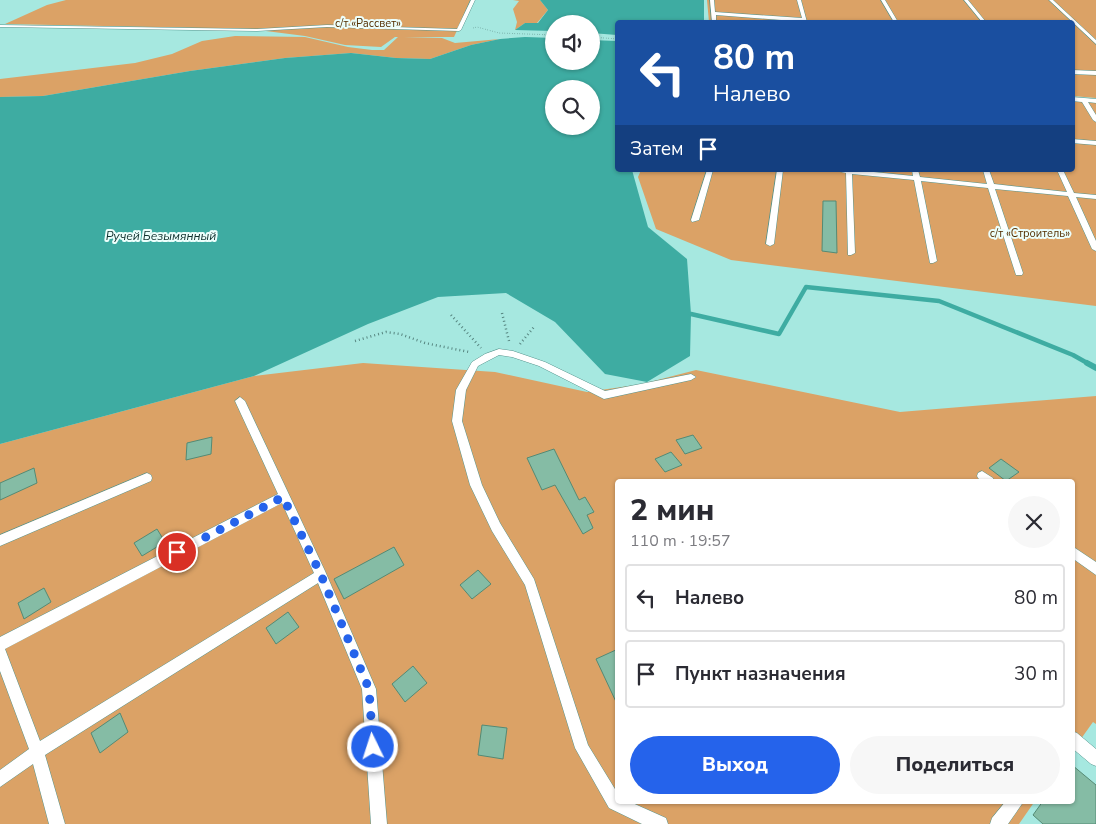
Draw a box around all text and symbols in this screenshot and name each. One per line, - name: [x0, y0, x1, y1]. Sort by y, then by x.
- map controls: [545, 15, 600, 135]
- button: sound: [545, 15, 600, 70]
- park label: с/т «Рассвет»: [335, 16, 401, 31]
- text: 80 m: [713, 34, 795, 81]
- icon: left: [630, 40, 695, 105]
- text: Налево: [713, 79, 791, 109]
- button: search: [545, 80, 600, 135]
- icon: arrive: [694, 135, 722, 163]
- text: Затем: [630, 136, 684, 162]
- park label: с/т «Строитель»: [990, 226, 1070, 241]
- water label: Ручей Безымянный: [106, 228, 216, 244]
- text: 2 мин: [630, 490, 714, 531]
- button: close: [1008, 496, 1060, 548]
- text: 110 m · 19:57: [630, 530, 731, 552]
- pin: [156, 531, 198, 573]
- icon: arrive: [163, 538, 191, 566]
- icon: left: [632, 584, 660, 612]
- text: Налево: [675, 585, 744, 611]
- text: 80 m: [1014, 585, 1058, 611]
- icon: arrive: [632, 660, 660, 688]
- text: Пункт назначения: [675, 661, 846, 687]
- text: 30 m: [1014, 661, 1058, 687]
- position arrow: [346, 720, 398, 772]
- button: Выход: [630, 736, 840, 794]
- button: Поделиться: [850, 736, 1060, 794]

